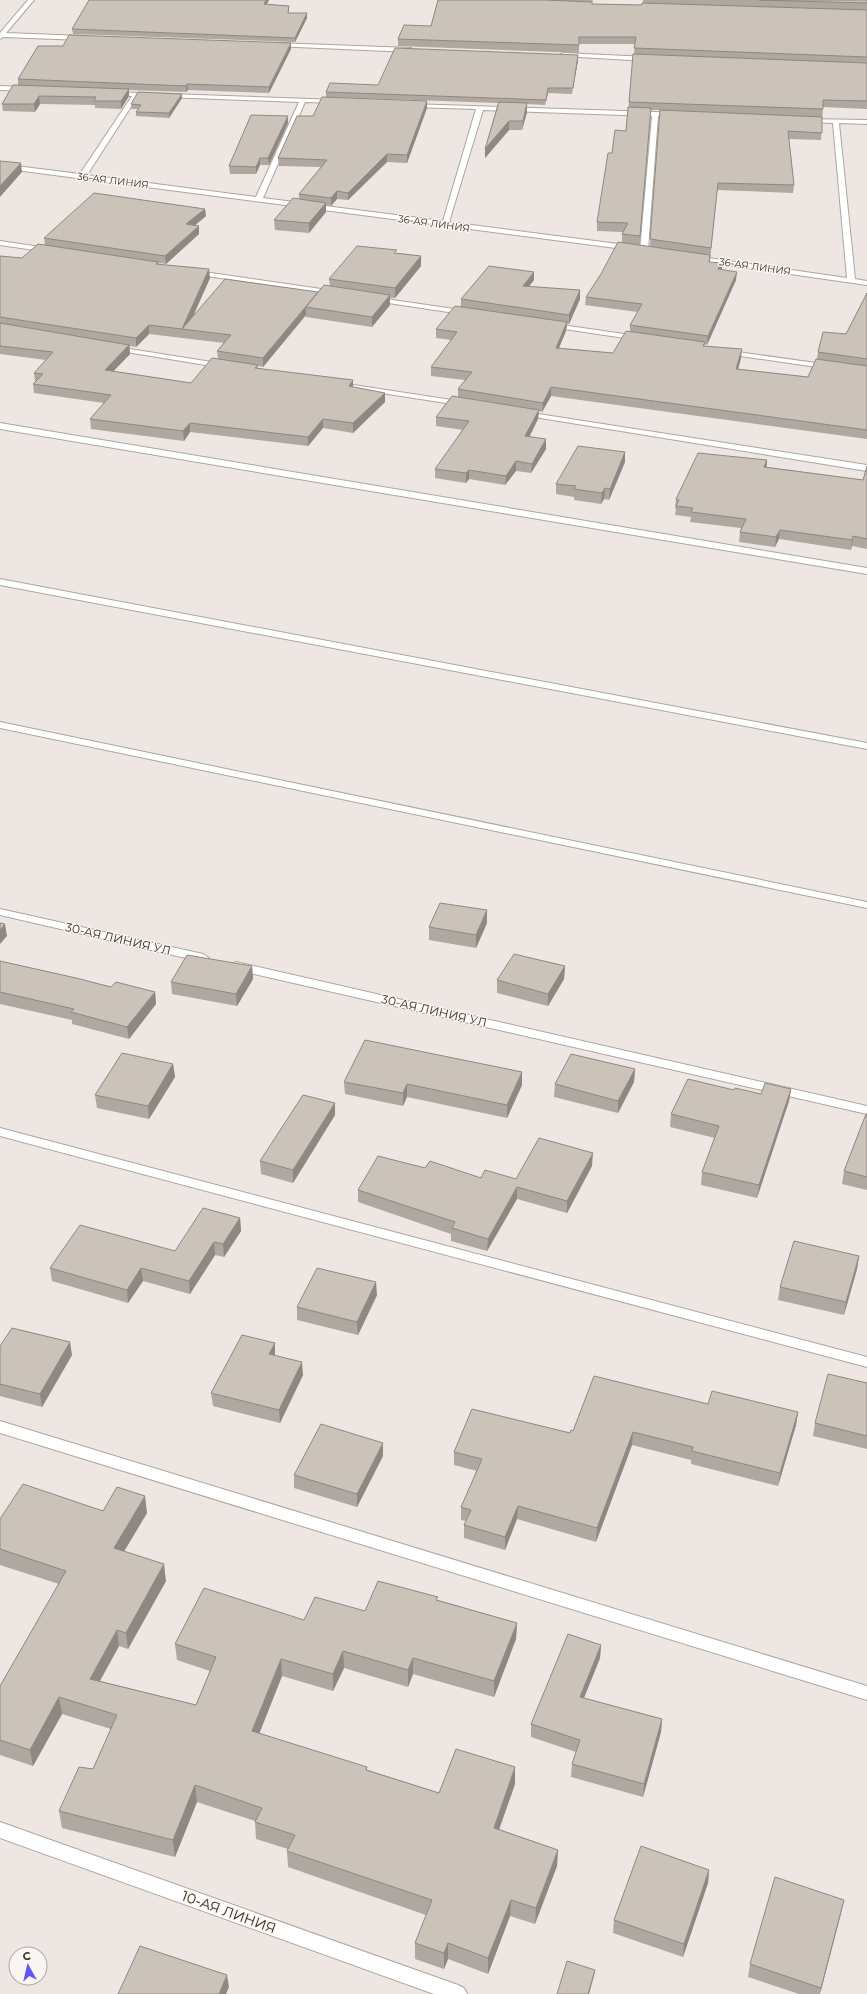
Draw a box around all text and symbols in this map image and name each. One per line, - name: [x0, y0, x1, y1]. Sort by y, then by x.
- street label: 36-АЯ ЛИНИЯ: [76, 170, 150, 191]
- street label: 36-АЯ ЛИНИЯ: [397, 212, 471, 235]
- street label: 36-АЯ ЛИНИЯ: [718, 255, 792, 278]
- street label: 30-АЯ ЛИНИЯ УЛ: [64, 919, 172, 958]
- street label: 30-АЯ ЛИНИЯ УЛ: [380, 991, 488, 1030]
- street label: 10-АЯ ЛИНИЯ: [179, 1887, 279, 1937]
- north arrow: [8, 1946, 48, 1986]
- text: С: [22, 1949, 32, 1964]

